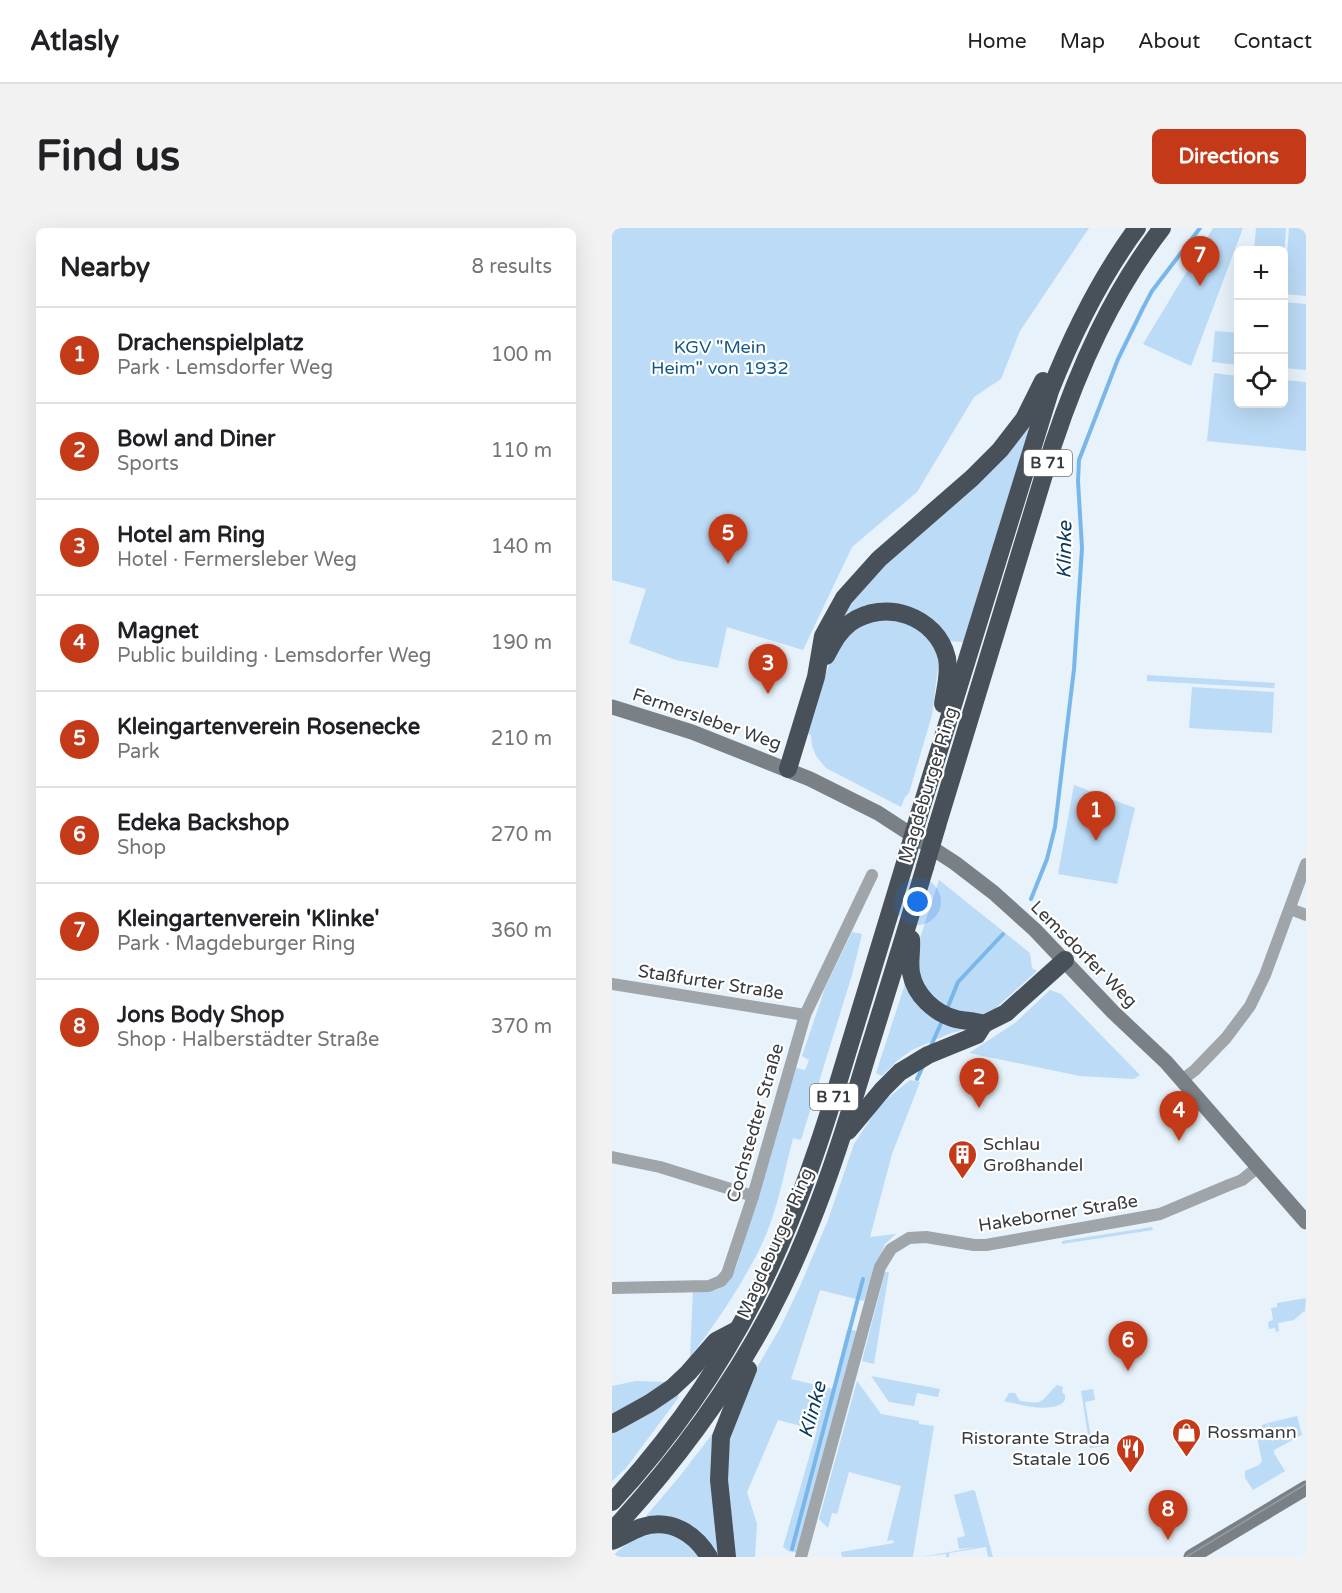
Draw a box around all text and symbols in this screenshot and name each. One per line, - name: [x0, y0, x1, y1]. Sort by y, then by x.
- text: Atlasly: [30, 24, 119, 58]
- text: Home: [967, 29, 1027, 54]
- text: Map: [1060, 29, 1105, 54]
- text: About: [1138, 29, 1200, 54]
- text: Contact: [1233, 29, 1312, 54]
- button: Directions: [1152, 129, 1306, 184]
- text: Find us: [36, 131, 180, 182]
- pin: 7: [1180, 236, 1220, 286]
- map controls: [1234, 246, 1288, 408]
- button: +: [1234, 246, 1288, 300]
- text: Nearby: [60, 252, 150, 283]
- text: 8 results: [472, 255, 552, 279]
- button: −: [1234, 300, 1288, 354]
- text: Drachenspielplatz: [117, 330, 304, 356]
- park label: KGV "Mein Heim" von 1932: [651, 336, 789, 379]
- text: 1: [73, 343, 86, 367]
- text: 100 m: [491, 343, 552, 367]
- button: locate: [1234, 354, 1288, 408]
- text: Park · Lemsdorfer Weg: [117, 356, 333, 380]
- text: Bowl and Diner: [117, 426, 275, 452]
- text: 2: [73, 439, 86, 463]
- text: 110 m: [491, 439, 552, 463]
- road number: B 71: [1024, 450, 1072, 476]
- text: Sports: [117, 452, 179, 476]
- pin: 5: [708, 514, 748, 564]
- water label: Klinke: [1052, 519, 1078, 579]
- text: Hotel am Ring: [117, 522, 265, 548]
- text: 3: [73, 535, 86, 559]
- text: 140 m: [491, 535, 552, 559]
- text: Hotel · Fermersleber Weg: [117, 548, 357, 572]
- text: Magnet: [117, 618, 199, 644]
- text: 4: [73, 631, 86, 655]
- text: 190 m: [491, 631, 552, 655]
- text: Public building · Lemsdorfer Weg: [117, 644, 431, 668]
- pin: 3: [748, 644, 788, 694]
- street label: Fermersleber Weg: [630, 683, 784, 755]
- street label: Magdeburger Ring: [894, 704, 962, 866]
- text: Kleingartenverein Rosenecke: [117, 714, 420, 740]
- text: 5: [73, 727, 86, 751]
- text: 210 m: [491, 727, 552, 751]
- text: Park: [117, 740, 160, 764]
- pin: 1: [1076, 792, 1116, 841]
- text: Edeka Backshop: [117, 810, 289, 836]
- text: 6: [73, 823, 86, 847]
- text: 270 m: [491, 823, 552, 847]
- text: Shop: [117, 836, 166, 860]
- your location: [903, 887, 932, 916]
- street label: Lemsdorfer Weg: [1026, 896, 1142, 1012]
- text: Kleingartenverein 'Klinke': [117, 906, 379, 932]
- text: 7: [73, 919, 86, 943]
- text: 360 m: [491, 919, 552, 943]
- text: Park · Magdeburger Ring: [117, 932, 355, 956]
- street label: Staßfurter Straße: [636, 960, 786, 1004]
- text: Jons Body Shop: [117, 1002, 284, 1028]
- text: 8: [73, 1015, 86, 1039]
- text: 370 m: [491, 1015, 552, 1039]
- text: Shop · Halberstädter Straße: [117, 1028, 379, 1052]
- street label: Cochstedter Straße: [722, 1041, 788, 1205]
- pin: 2: [960, 1058, 998, 1108]
- road number: B 71: [810, 1084, 858, 1110]
- pin: 4: [1160, 1092, 1198, 1141]
- place label: Schlau Großhandel: [983, 1133, 1083, 1176]
- building icon: Schlau Großhandel: [946, 1138, 978, 1180]
- street label: Magdeburger Ring: [732, 1164, 818, 1322]
- street label: Hakeborner Straße: [977, 1190, 1139, 1236]
- pin: 6: [1108, 1322, 1148, 1371]
- water label: Klinke: [794, 1377, 832, 1441]
- shop icon: Rossmann: [1170, 1416, 1202, 1458]
- place label: Rossmann: [1207, 1421, 1297, 1443]
- place label: Ristorante Strada Statale 106: [961, 1427, 1110, 1470]
- restaurant icon: Ristorante Strada Statale 106: [1115, 1432, 1147, 1474]
- pin: 8: [1148, 1490, 1188, 1540]

